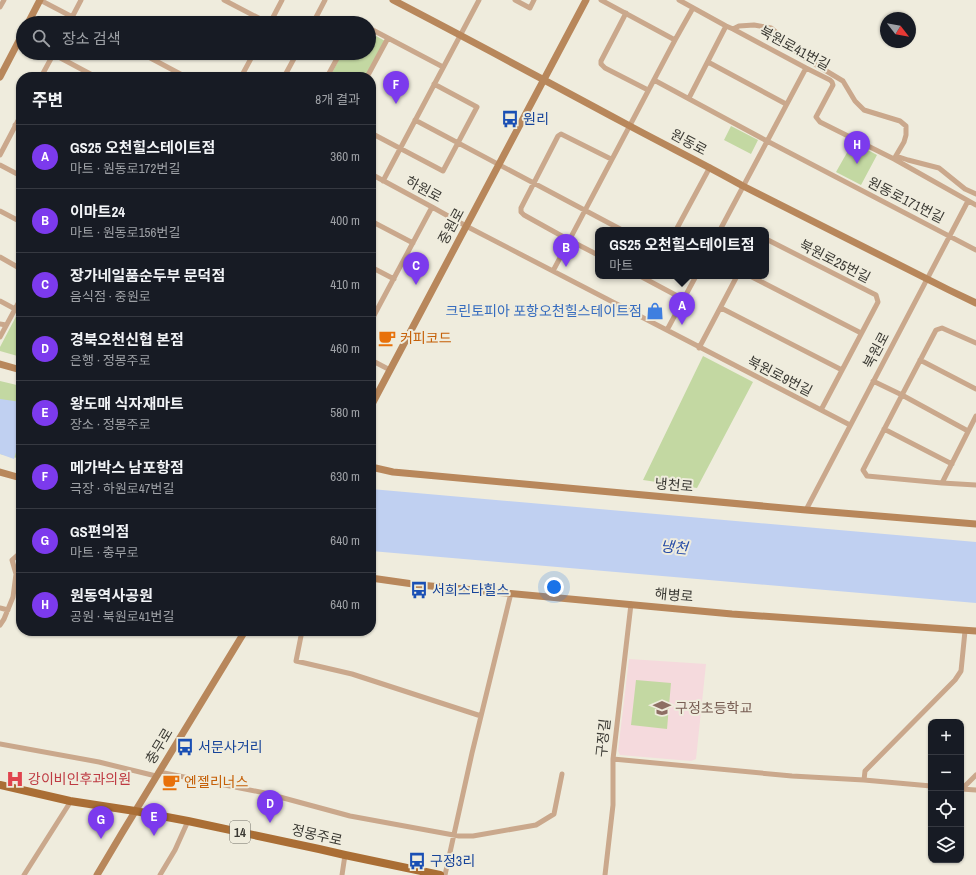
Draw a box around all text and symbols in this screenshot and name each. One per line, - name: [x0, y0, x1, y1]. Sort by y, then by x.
- north arrow: [880, 12, 916, 48]
- search box: [16, 16, 376, 60]
- street label: 북원로41번길: [757, 22, 833, 74]
- icon: search: [30, 27, 52, 49]
- text: 장소 검색: [62, 28, 121, 49]
- pin: F: [383, 71, 409, 104]
- text: 주변: [32, 88, 63, 111]
- text: 8개 결과: [315, 91, 360, 108]
- bus stop icon: 원리: [500, 109, 520, 129]
- place label: 원리: [523, 110, 549, 128]
- street label: 원동로: [668, 125, 710, 159]
- pin: H: [844, 131, 870, 164]
- text: GS25 오천힐스테이트점: [70, 137, 215, 158]
- text: A: [41, 148, 49, 165]
- text: 360 m: [330, 148, 360, 165]
- text: 마트 · 원동로172번길: [70, 160, 180, 177]
- street label: 하원로: [403, 172, 445, 206]
- street label: 원동로171번길: [865, 173, 947, 227]
- text: 이마트24: [70, 201, 125, 222]
- street label: 중원로: [434, 205, 468, 247]
- text: B: [41, 212, 49, 229]
- text: 400 m: [330, 212, 360, 229]
- text: 마트 · 원동로156번길: [70, 224, 180, 241]
- popup: [595, 227, 769, 279]
- pin: B: [553, 234, 579, 267]
- text: GS25 오천힐스테이트점: [609, 234, 755, 255]
- street label: 북원로25번길: [797, 235, 873, 287]
- pin: C: [403, 252, 429, 285]
- text: 마트: [609, 257, 633, 274]
- text: 장가네일품순두부 문덕점: [70, 265, 225, 286]
- text: C: [41, 276, 49, 293]
- text: 410 m: [330, 276, 360, 293]
- text: 음식점 · 중원로: [70, 288, 151, 305]
- pin: A: [669, 292, 695, 325]
- shop icon: 크린토피아 포항오천힐스테이트점: [645, 301, 665, 321]
- place label: 크린토피아 포항오천힐스테이트점: [446, 302, 642, 320]
- cafe icon: 커피코드: [377, 328, 397, 348]
- text: 경북오천신협 본점: [70, 329, 184, 350]
- place label: 커피코드: [400, 329, 452, 347]
- street label: 북원로: [859, 329, 893, 371]
- text: D: [41, 340, 49, 357]
- text: 460 m: [330, 340, 360, 357]
- text: 은행 · 정몽주로: [70, 352, 151, 369]
- street label: 북원로9번길: [744, 352, 816, 400]
- text: 왕도매 식자재마트: [70, 393, 184, 414]
- text: E: [41, 404, 49, 421]
- text: 580 m: [330, 404, 360, 421]
- text: 장소 · 정몽주로: [70, 416, 151, 433]
- text: 메가박스 남포항점: [70, 457, 184, 478]
- text: F: [42, 468, 48, 485]
- text: 630 m: [330, 468, 360, 485]
- street label: 냉천로: [654, 474, 694, 496]
- text: 극장 · 하원로47번길: [70, 480, 174, 497]
- text: GS편의점: [70, 521, 129, 542]
- text: G: [41, 532, 49, 549]
- text: 640 m: [330, 532, 360, 549]
- water label: 냉천: [659, 535, 691, 559]
- text: 마트 · 충무로: [70, 544, 139, 561]
- your location: [544, 577, 564, 597]
- bus stop icon: 서희스타힐스: [409, 580, 429, 600]
- place label: 서희스타힐스: [432, 581, 509, 599]
- street label: 해병로: [654, 584, 694, 606]
- text: 원동역사공원: [70, 585, 153, 606]
- text: H: [41, 596, 49, 613]
- text: 640 m: [330, 596, 360, 613]
- text: 공원 · 북원로41번길: [70, 608, 174, 625]
- school or university icon: 구정초등학교: [652, 698, 672, 718]
- place label: 구정초등학교: [675, 699, 752, 717]
- street label: 구정길: [592, 718, 614, 758]
- map controls: [928, 719, 964, 863]
- button: +: [928, 719, 964, 755]
- street label: 충무로: [141, 725, 177, 767]
- bus stop icon: 서문사거리: [175, 737, 195, 757]
- place label: 서문사거리: [198, 738, 262, 756]
- button: −: [928, 755, 964, 791]
- hospital icon: 강이비인후과의원: [5, 769, 25, 789]
- place label: 강이비인후과의원: [28, 770, 131, 788]
- cafe icon: 엔젤리너스: [161, 772, 181, 792]
- place label: 엔젤리너스: [184, 773, 249, 791]
- pin: D: [257, 790, 283, 823]
- button: locate: [928, 791, 964, 827]
- pin: E: [141, 803, 167, 836]
- pin: G: [88, 806, 114, 839]
- street label: 정몽주로: [290, 820, 344, 850]
- road number: 14: [230, 821, 250, 843]
- button: layers: [928, 827, 964, 863]
- bus stop icon: 구정3리: [407, 851, 427, 871]
- place label: 구정3리: [430, 852, 475, 870]

